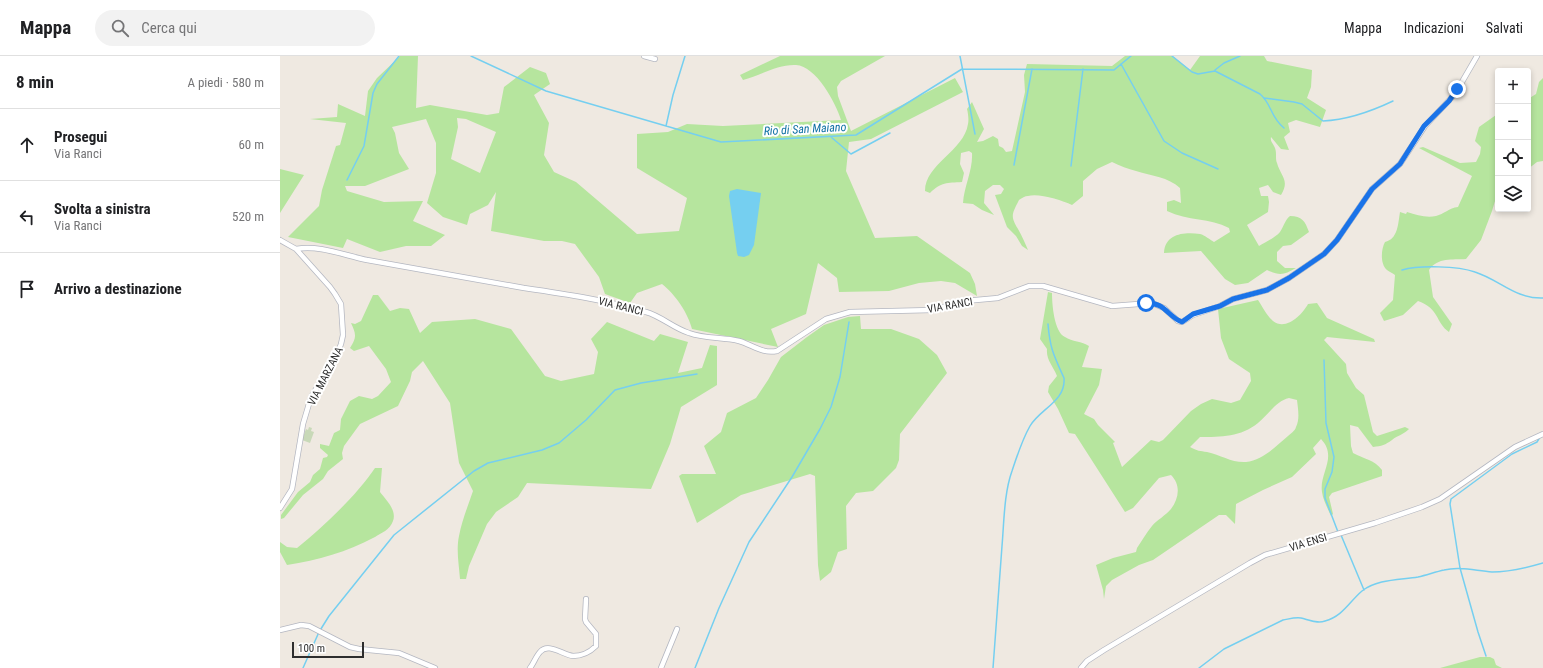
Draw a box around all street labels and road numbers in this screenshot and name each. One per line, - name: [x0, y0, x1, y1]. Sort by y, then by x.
- street label: VIA RANCI: [597, 295, 645, 318]
- street label: VIA RANCI: [926, 295, 974, 316]
- street label: VIA MARZANA: [305, 344, 346, 408]
- street label: VIA ENSI: [1288, 531, 1329, 554]

